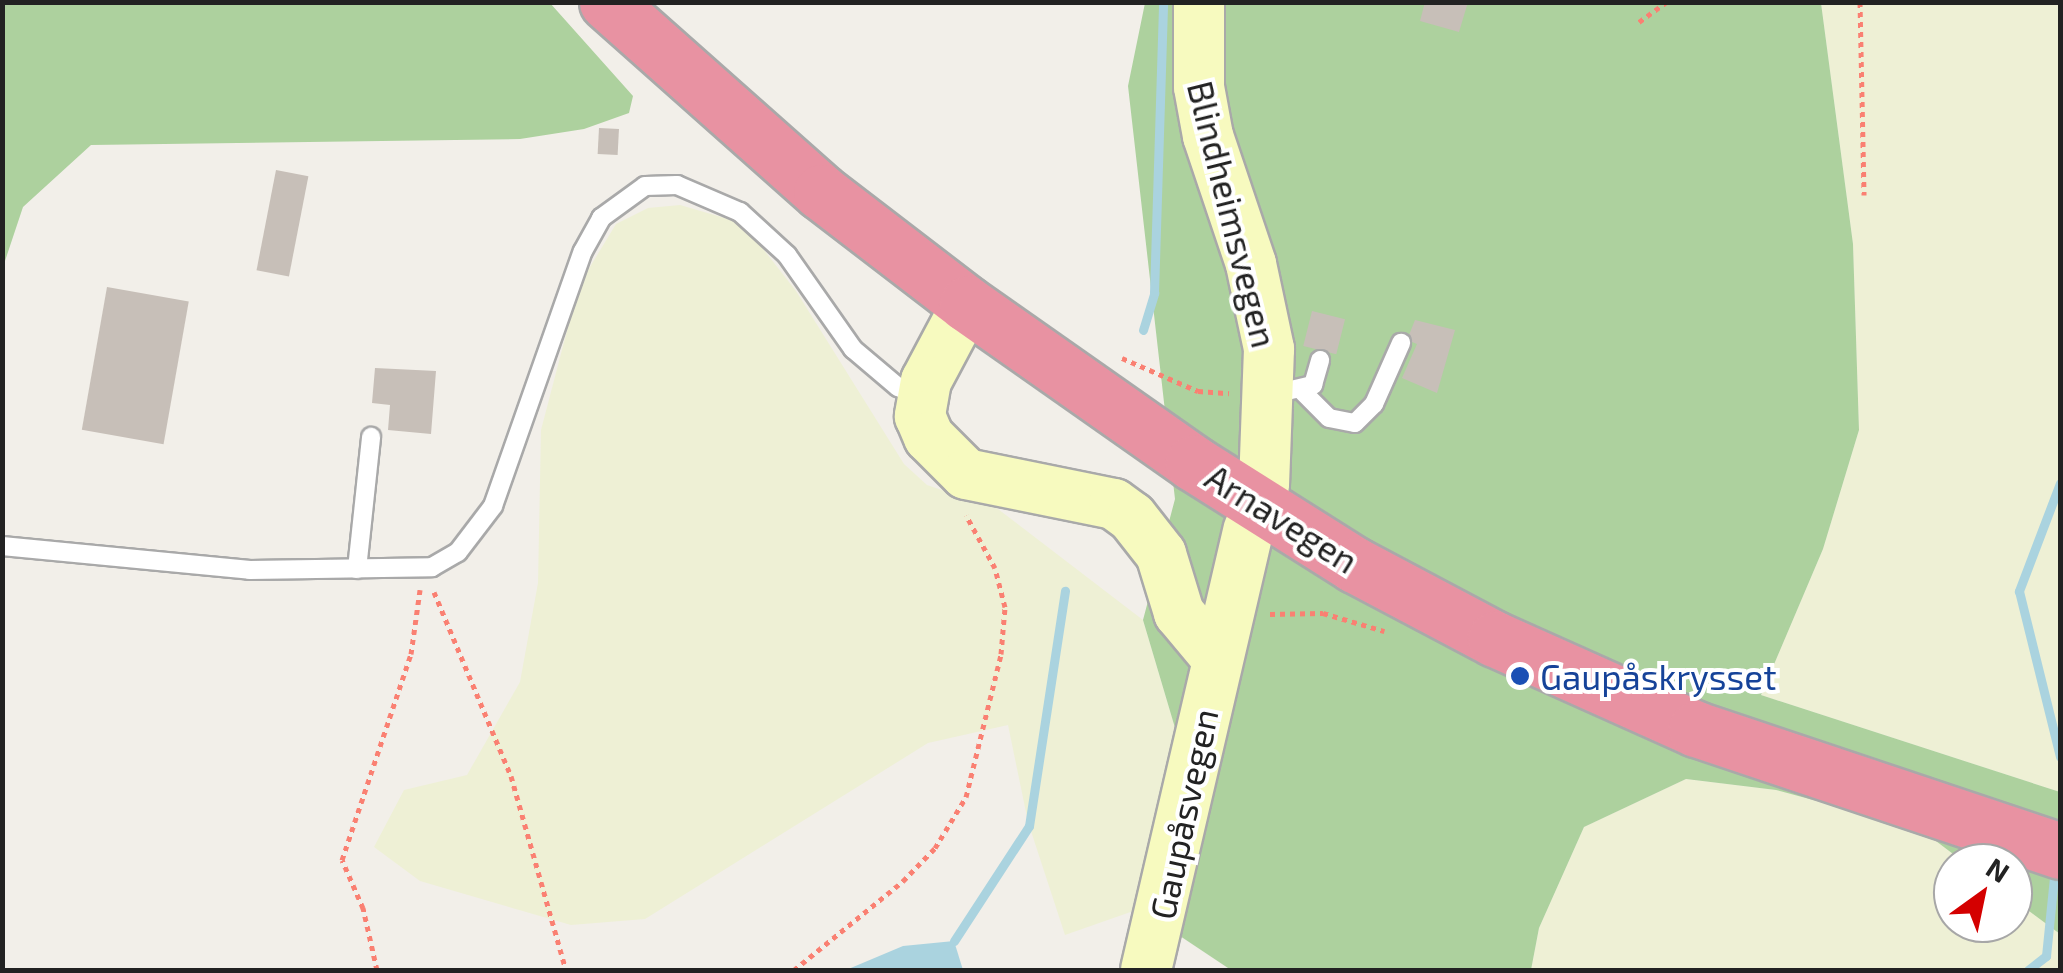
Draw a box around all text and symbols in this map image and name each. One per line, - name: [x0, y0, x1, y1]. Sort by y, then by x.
- street label: Blindheimsvegen: [1180, 76, 1286, 352]
- street label: Arnavegen: [1198, 455, 1366, 581]
- place label: Gaupåskrysset: [1540, 655, 1776, 697]
- marker: Gaupåskrysset: [1509, 665, 1531, 687]
- street label: Gaupåsvegen: [1140, 705, 1226, 923]
- north arrow: [1933, 843, 2033, 943]
- text: N: [1981, 850, 2016, 889]

